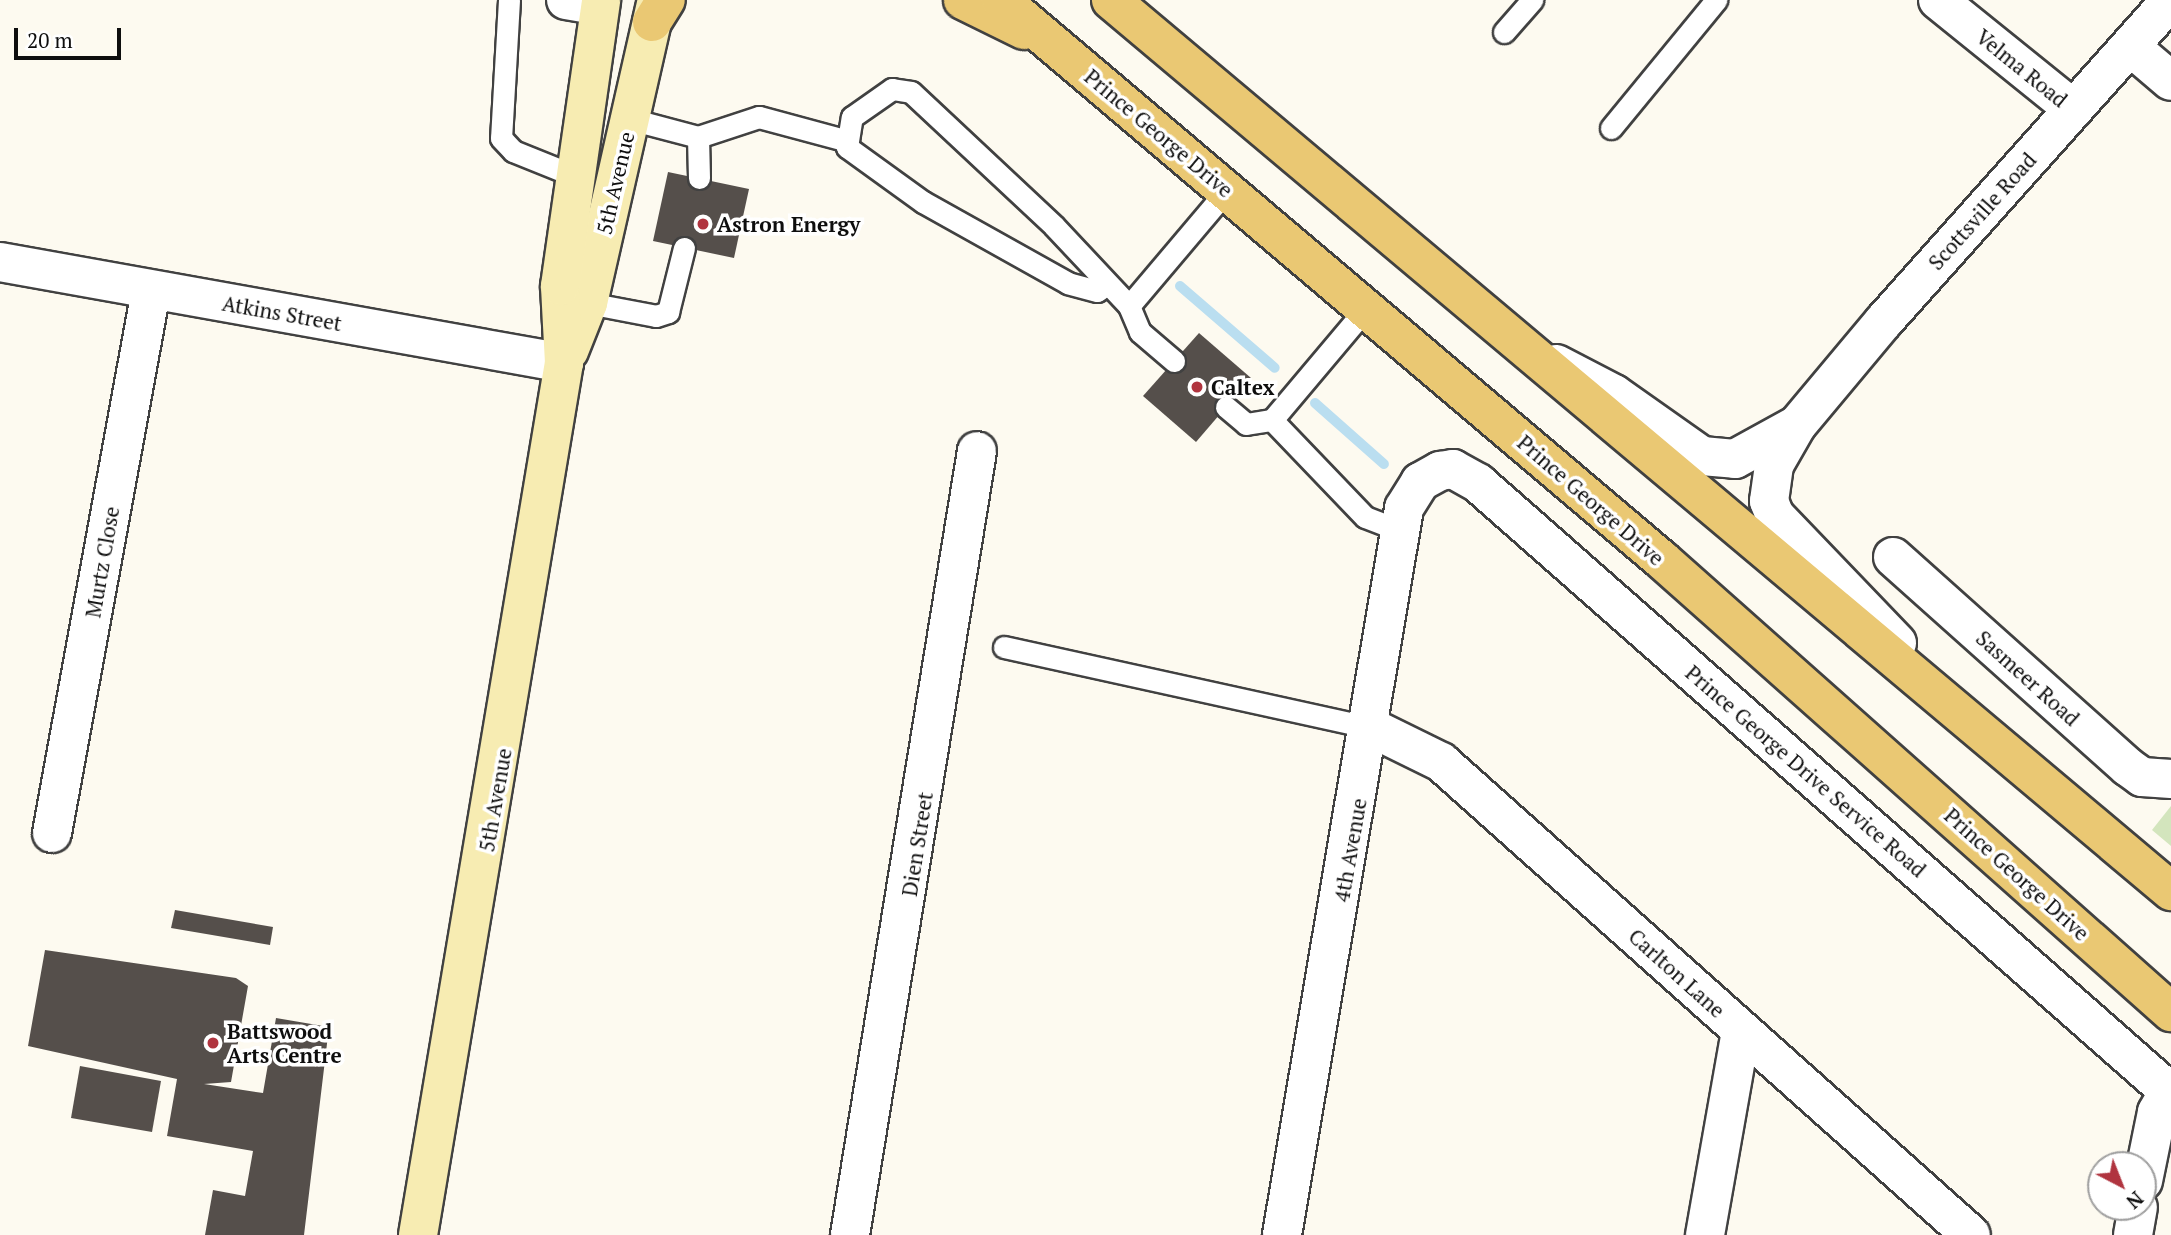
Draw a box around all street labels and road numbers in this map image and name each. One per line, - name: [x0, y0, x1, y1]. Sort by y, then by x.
- street label: Velma Road: [1971, 24, 2073, 112]
- street label: Prince George Drive: [1080, 64, 1238, 202]
- street label: 5th Avenue: [591, 129, 639, 237]
- street label: Scottsville Road: [1923, 147, 2041, 275]
- street label: Atkins Street: [220, 290, 344, 336]
- street label: Prince George Drive: [1513, 430, 1669, 570]
- street label: Murtz Close: [80, 504, 124, 620]
- street label: Sasmeer Road: [1971, 625, 2085, 731]
- street label: Prince George Drive Service Road: [1681, 660, 1931, 882]
- street label: 5th Avenue: [473, 746, 517, 854]
- street label: Dien Street: [896, 790, 938, 898]
- street label: 4th Avenue: [1328, 796, 1372, 904]
- street label: Prince George Drive: [1939, 802, 2095, 946]
- street label: Carlton Lane: [1624, 923, 1730, 1023]

